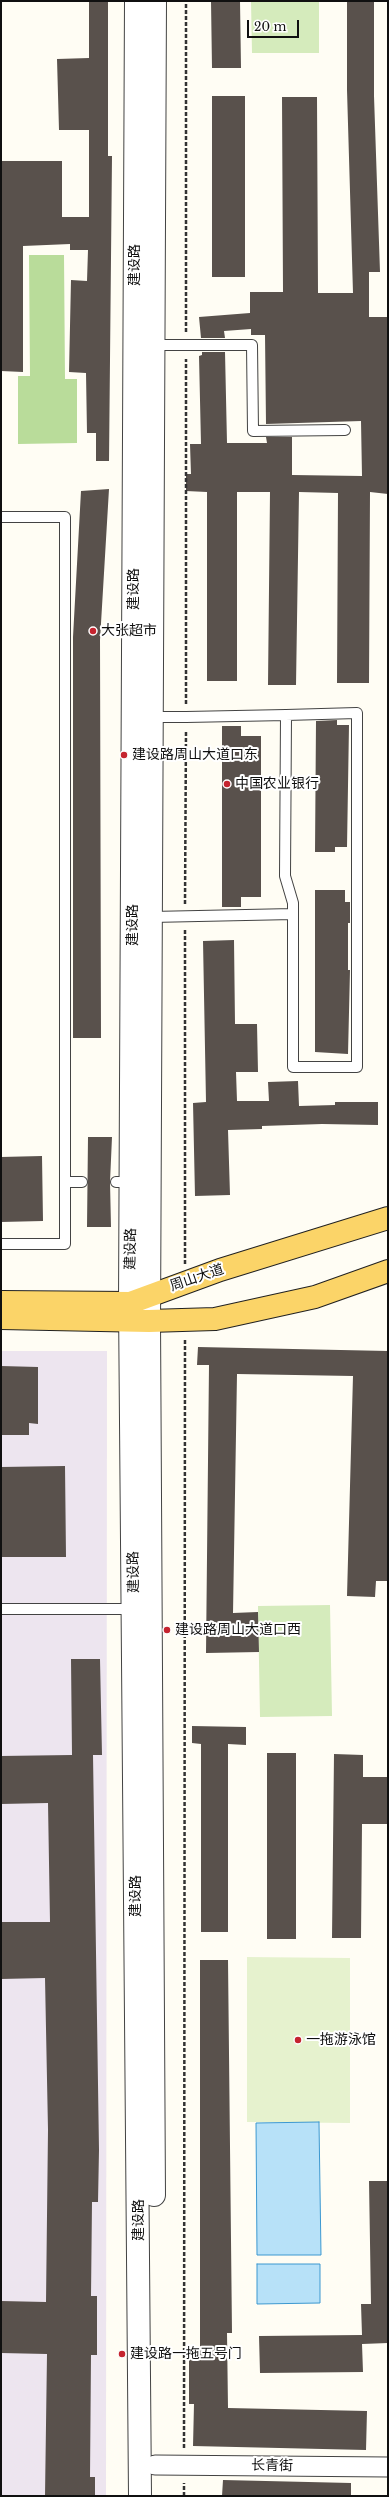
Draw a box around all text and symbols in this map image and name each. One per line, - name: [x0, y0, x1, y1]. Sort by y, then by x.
- scale bar: [249, 12, 301, 38]
- text: 20 m: [254, 19, 286, 34]
- street label: 建设路: [127, 244, 143, 286]
- street label: 建设路: [126, 568, 142, 610]
- place label: 大张超市: [101, 623, 157, 639]
- marker: 大张超市: [88, 626, 98, 636]
- place label: 建设路周山大道口东: [132, 747, 258, 763]
- marker: 建设路周山大道口东: [119, 750, 129, 760]
- place label: 中国农业银行: [235, 776, 319, 792]
- marker: 中国农业银行: [222, 779, 232, 789]
- street label: 建设路: [125, 904, 141, 946]
- street label: 建设路: [122, 1228, 140, 1270]
- street label: 周山大道: [168, 1261, 226, 1295]
- street label: 建设路: [125, 1551, 143, 1593]
- place label: 建设路周山大道口西: [175, 1622, 301, 1638]
- marker: 建设路周山大道口西: [162, 1625, 172, 1635]
- street label: 建设路: [128, 1875, 144, 1917]
- place label: 一拖游泳馆: [306, 2032, 376, 2048]
- marker: 一拖游泳馆: [293, 2035, 303, 2045]
- street label: 建设路: [131, 2199, 147, 2241]
- place label: 建设路一拖五号门: [130, 2346, 242, 2362]
- marker: 建设路一拖五号门: [117, 2349, 127, 2359]
- street label: 长青街: [251, 2457, 293, 2475]

